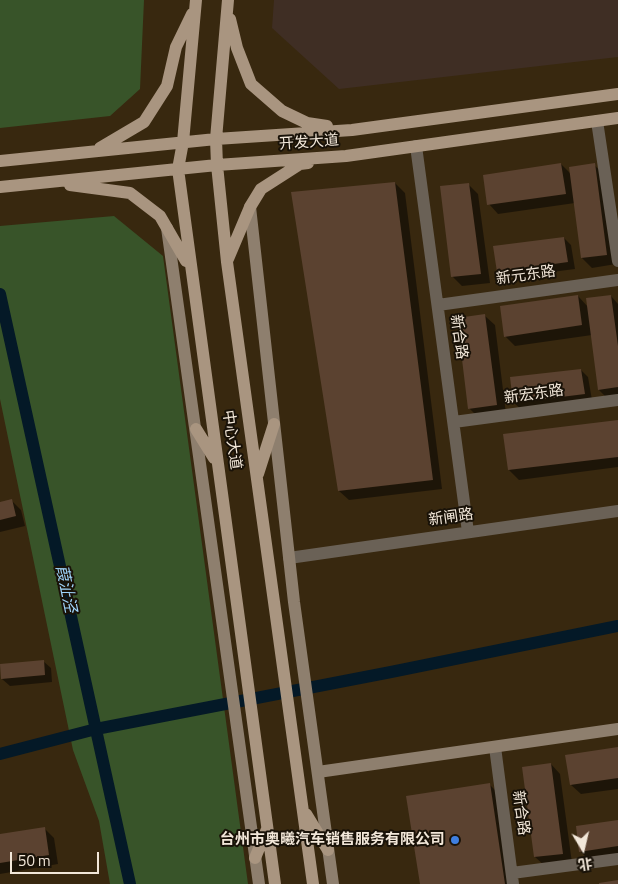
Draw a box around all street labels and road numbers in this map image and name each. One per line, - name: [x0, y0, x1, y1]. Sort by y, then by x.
- street label: 开发大道: [278, 132, 340, 154]
- street label: 新元东路: [495, 263, 557, 289]
- street label: 新合路: [446, 313, 470, 361]
- street label: 新宏东路: [503, 382, 565, 408]
- street label: 中心大道: [218, 409, 244, 471]
- street label: 新闸路: [427, 506, 475, 530]
- street label: 新合路: [508, 789, 532, 837]

